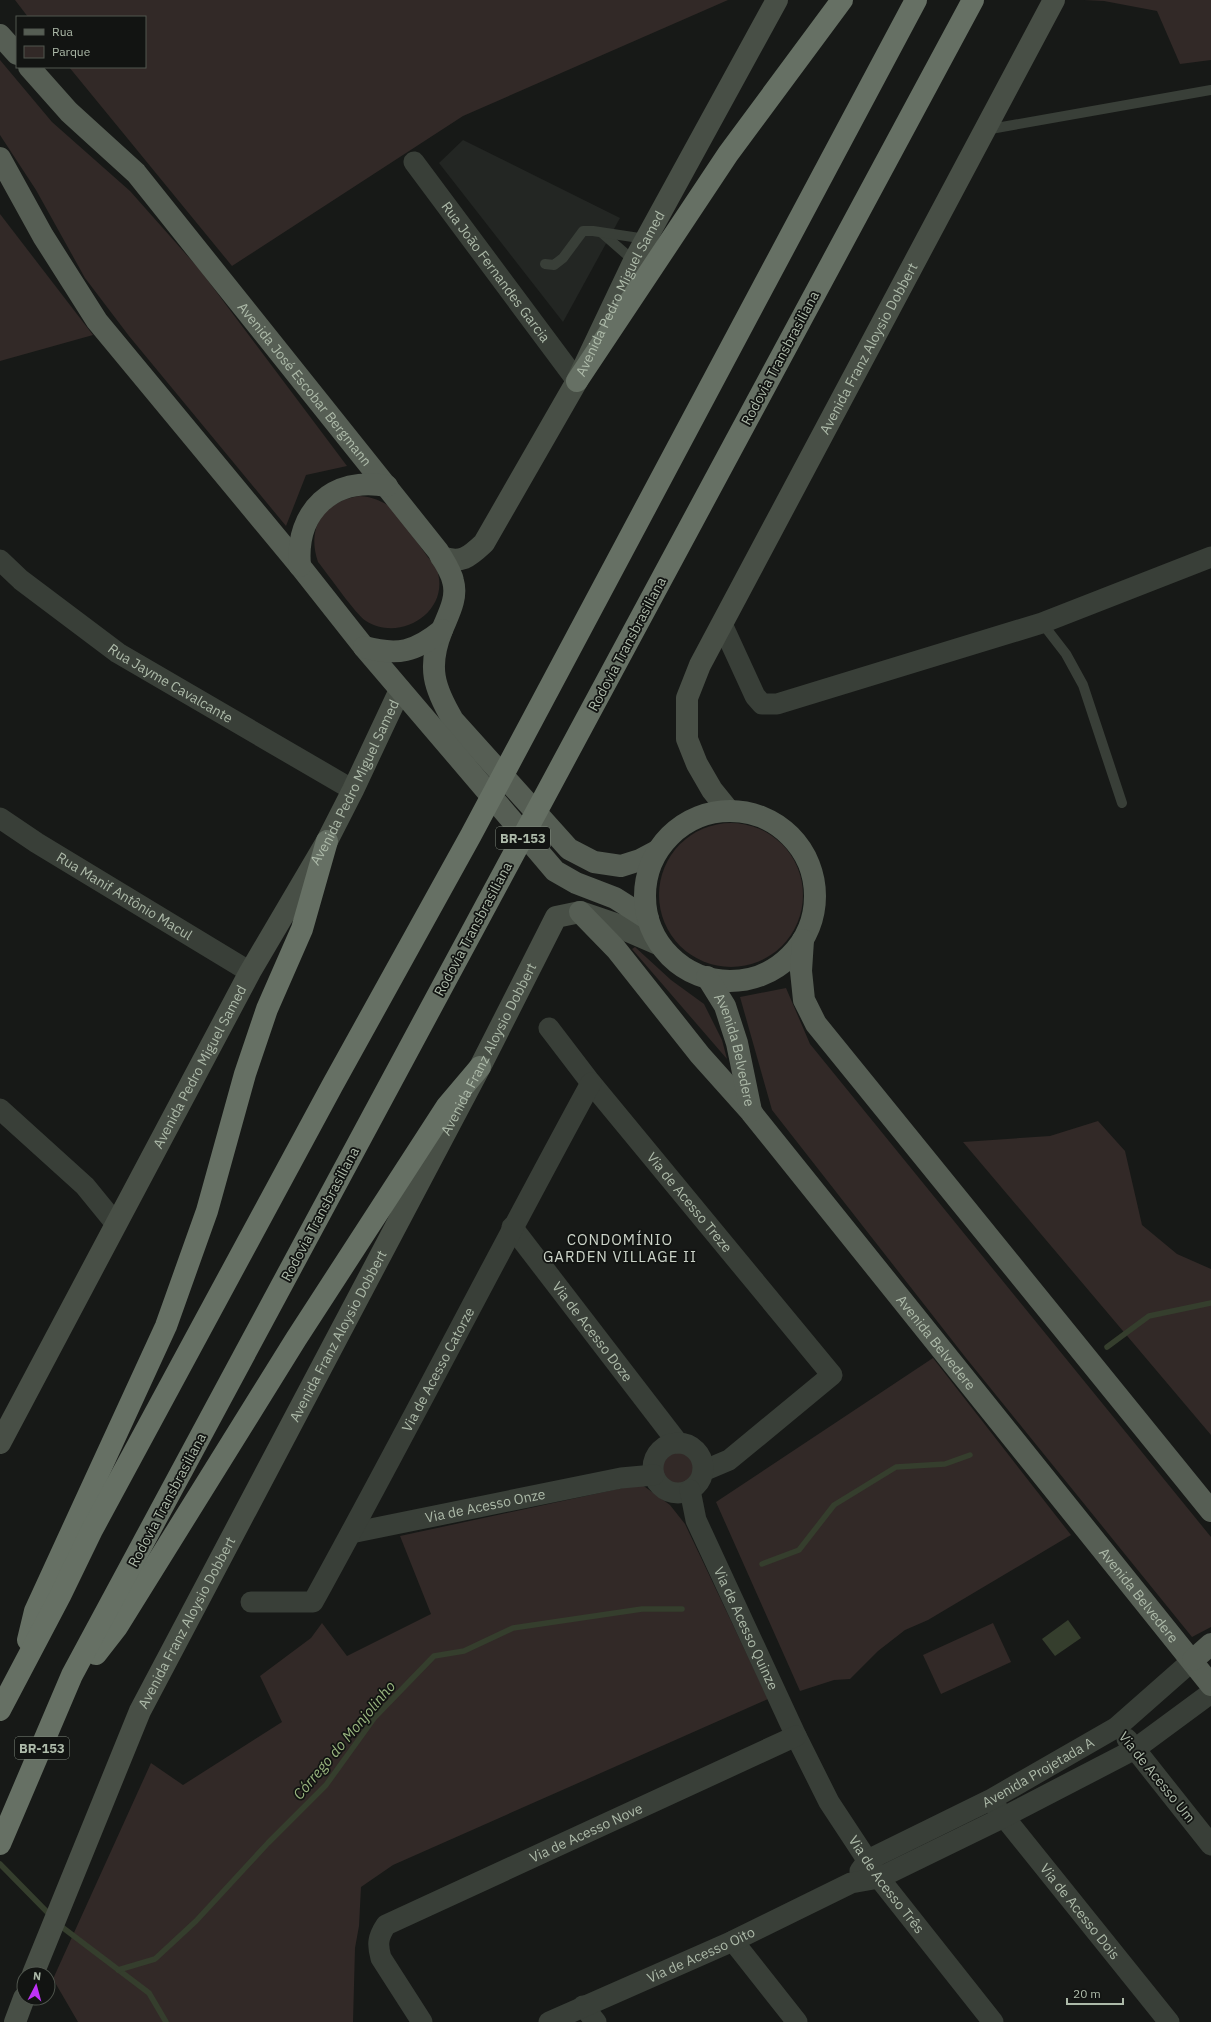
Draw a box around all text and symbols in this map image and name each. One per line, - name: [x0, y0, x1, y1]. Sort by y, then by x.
- legend: [16, 16, 146, 68]
- text: Rua: [52, 24, 73, 39]
- text: Parque: [52, 44, 91, 59]
- street label: Rua João Fernandes Garcia: [437, 198, 554, 346]
- street label: Avenida Pedro Miguel Samed: [572, 208, 669, 379]
- street label: Avenida Franz Aloysio Dobbert: [815, 260, 922, 437]
- street label: Rodovia Transbrasiliana: [737, 287, 823, 428]
- street label: Avenida José Escobar Bergmann: [234, 298, 376, 470]
- street label: Rodovia Transbrasiliana: [584, 573, 670, 714]
- street label: Rua Jayme Cavalcante: [104, 640, 236, 727]
- street label: Avenida Pedro Miguel Samed: [306, 697, 403, 868]
- road number: BR-153: [496, 827, 550, 849]
- street label: Rua Manif Antônio Macul: [53, 848, 196, 944]
- street label: Rodovia Transbrasiliana: [430, 858, 516, 999]
- street label: Avenida Franz Aloysio Dobbert: [437, 960, 540, 1138]
- street label: Avenida Pedro Miguel Samed: [149, 982, 250, 1152]
- street label: Avenida Belvedere: [710, 990, 759, 1108]
- street label: Rodovia Transbrasiliana: [277, 1143, 363, 1284]
- street label: Via de Acesso Treze: [643, 1149, 736, 1256]
- district label: CONDOMÍNIO GARDEN VILLAGE II: [543, 1230, 697, 1266]
- street label: Avenida Franz Aloysio Dobbert: [285, 1247, 391, 1425]
- street label: Via de Acesso Doze: [548, 1278, 637, 1386]
- street label: Avenida Belvedere: [892, 1291, 980, 1394]
- street label: Via de Acesso Catorze: [398, 1304, 479, 1435]
- street label: Rodovia Transbrasiliana: [124, 1429, 210, 1570]
- street label: Via de Acesso Onze: [424, 1485, 547, 1527]
- street label: Avenida Franz Aloysio Dobbert: [134, 1533, 239, 1711]
- street label: Avenida Belvedere: [1095, 1544, 1183, 1647]
- street label: Via de Acesso Quinze: [710, 1564, 783, 1693]
- water label: Córrego do Monjolinho: [289, 1677, 399, 1803]
- street label: Via de Acesso Um: [1115, 1728, 1199, 1826]
- street label: Avenida Projetada A: [979, 1733, 1097, 1811]
- road number: BR-153: [15, 1737, 69, 1759]
- street label: Via de Acesso Nove: [527, 1799, 646, 1867]
- street label: Via de Acesso Três: [845, 1832, 929, 1937]
- street label: Via de Acesso Dois: [1036, 1860, 1124, 1963]
- street label: Via de Acesso Oito: [644, 1923, 758, 1987]
- north arrow: [16, 1966, 56, 2006]
- text: N: [32, 1969, 42, 1983]
- scale bar: [1067, 1980, 1123, 2006]
- text: 20 m: [1073, 1986, 1101, 2001]

